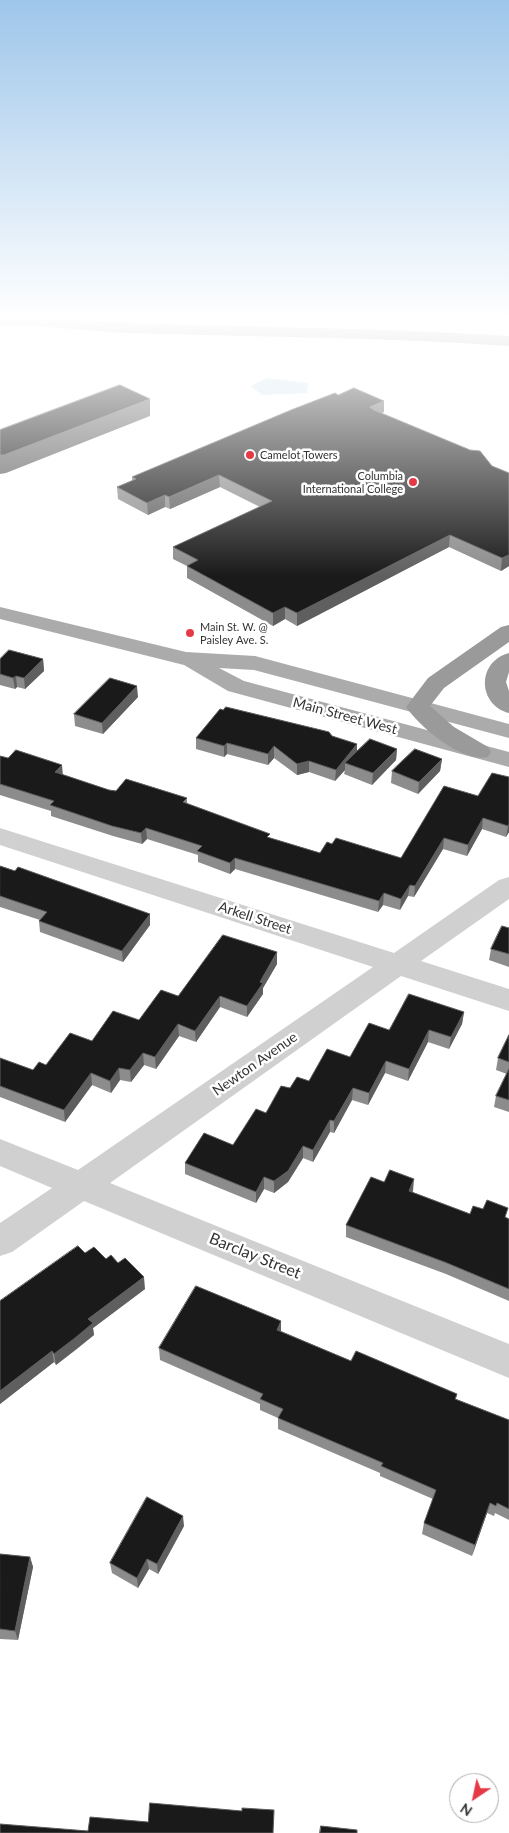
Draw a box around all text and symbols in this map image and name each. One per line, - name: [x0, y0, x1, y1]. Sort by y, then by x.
- place label: Camelot Towers: [260, 448, 338, 462]
- marker: Camelot Towers: [244, 449, 256, 461]
- place label: Columbia International College: [303, 469, 403, 495]
- marker: Columbia International College: [407, 476, 419, 488]
- place label: Main St. W. @ Paisley Ave. S.: [200, 620, 268, 646]
- marker: Main St. W. @ Paisley Ave. S.: [184, 627, 196, 639]
- street label: Main Street West: [291, 694, 399, 738]
- street label: Arkell Street: [216, 898, 294, 938]
- street label: Newton Avenue: [209, 1029, 301, 1099]
- street label: Barclay Street: [206, 1229, 304, 1283]
- north arrow: [449, 1773, 499, 1823]
- text: N: [457, 1800, 475, 1820]

